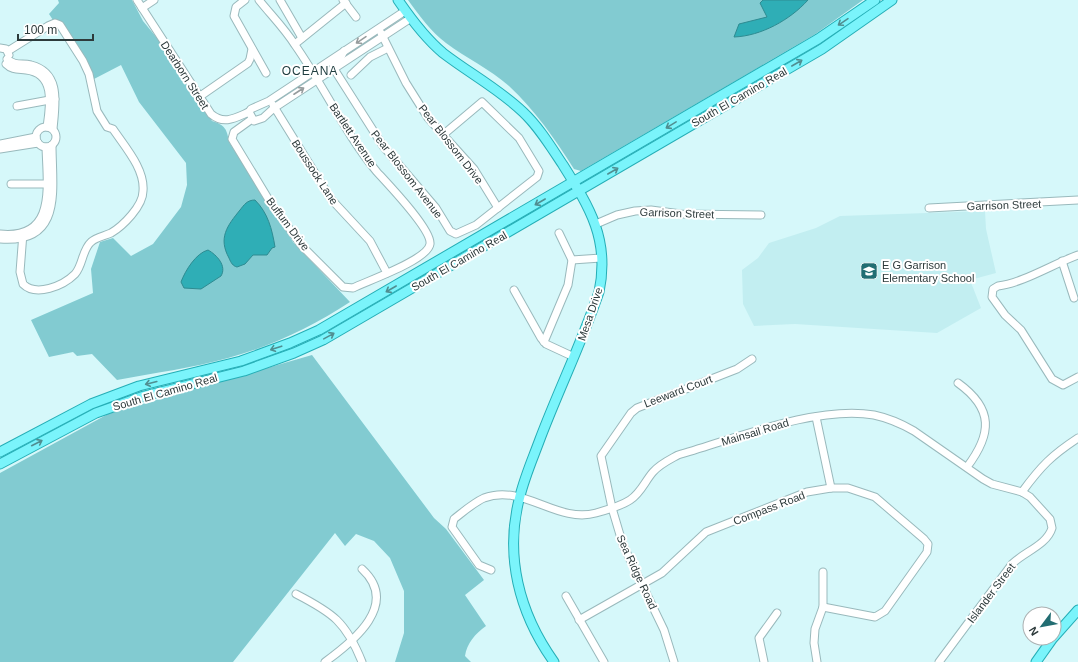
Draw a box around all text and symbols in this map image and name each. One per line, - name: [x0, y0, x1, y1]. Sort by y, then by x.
- scale bar: [18, 16, 93, 42]
- one-way arrow: [838, 18, 849, 26]
- text: 100 m: [24, 23, 57, 37]
- one-way arrow: [356, 36, 367, 44]
- street label: Dearborn Street: [159, 39, 211, 111]
- one-way arrow: [791, 59, 803, 67]
- district label: OCEANA: [282, 64, 338, 78]
- street label: South El Camino Real: [689, 65, 789, 129]
- one-way arrow: [293, 87, 304, 95]
- street label: Bartlett Avenue: [327, 101, 379, 169]
- street label: Pear Blossom Drive: [416, 102, 486, 186]
- one-way arrow: [665, 121, 677, 129]
- street label: Pear Blossom Avenue: [369, 128, 445, 220]
- street label: Boussock Lane: [289, 137, 341, 207]
- one-way arrow: [607, 167, 619, 175]
- street label: Buffum Drive: [264, 195, 312, 253]
- one-way arrow: [534, 198, 546, 206]
- street label: Garrison Street: [967, 198, 1041, 212]
- street label: Garrison Street: [640, 206, 714, 220]
- street label: South El Camino Real: [409, 229, 509, 293]
- place label: E G Garrison Elementary School: [882, 259, 974, 284]
- school or university icon: E G Garrison Elementary School: [859, 261, 879, 281]
- one-way arrow: [385, 285, 397, 293]
- street label: Mesa Drive: [575, 286, 605, 342]
- one-way arrow: [323, 332, 335, 340]
- one-way arrow: [270, 345, 283, 352]
- street label: South El Camino Real: [111, 371, 219, 413]
- street label: Leeward Court: [642, 372, 714, 410]
- one-way arrow: [145, 380, 158, 388]
- street label: Mainsail Road: [720, 416, 790, 448]
- one-way arrow: [31, 439, 43, 447]
- street label: Compass Road: [731, 489, 807, 527]
- street label: Sea Ridge Road: [615, 533, 659, 611]
- street label: Islander Street: [965, 561, 1017, 625]
- north arrow: [1022, 606, 1062, 646]
- text: N: [1026, 625, 1041, 638]

